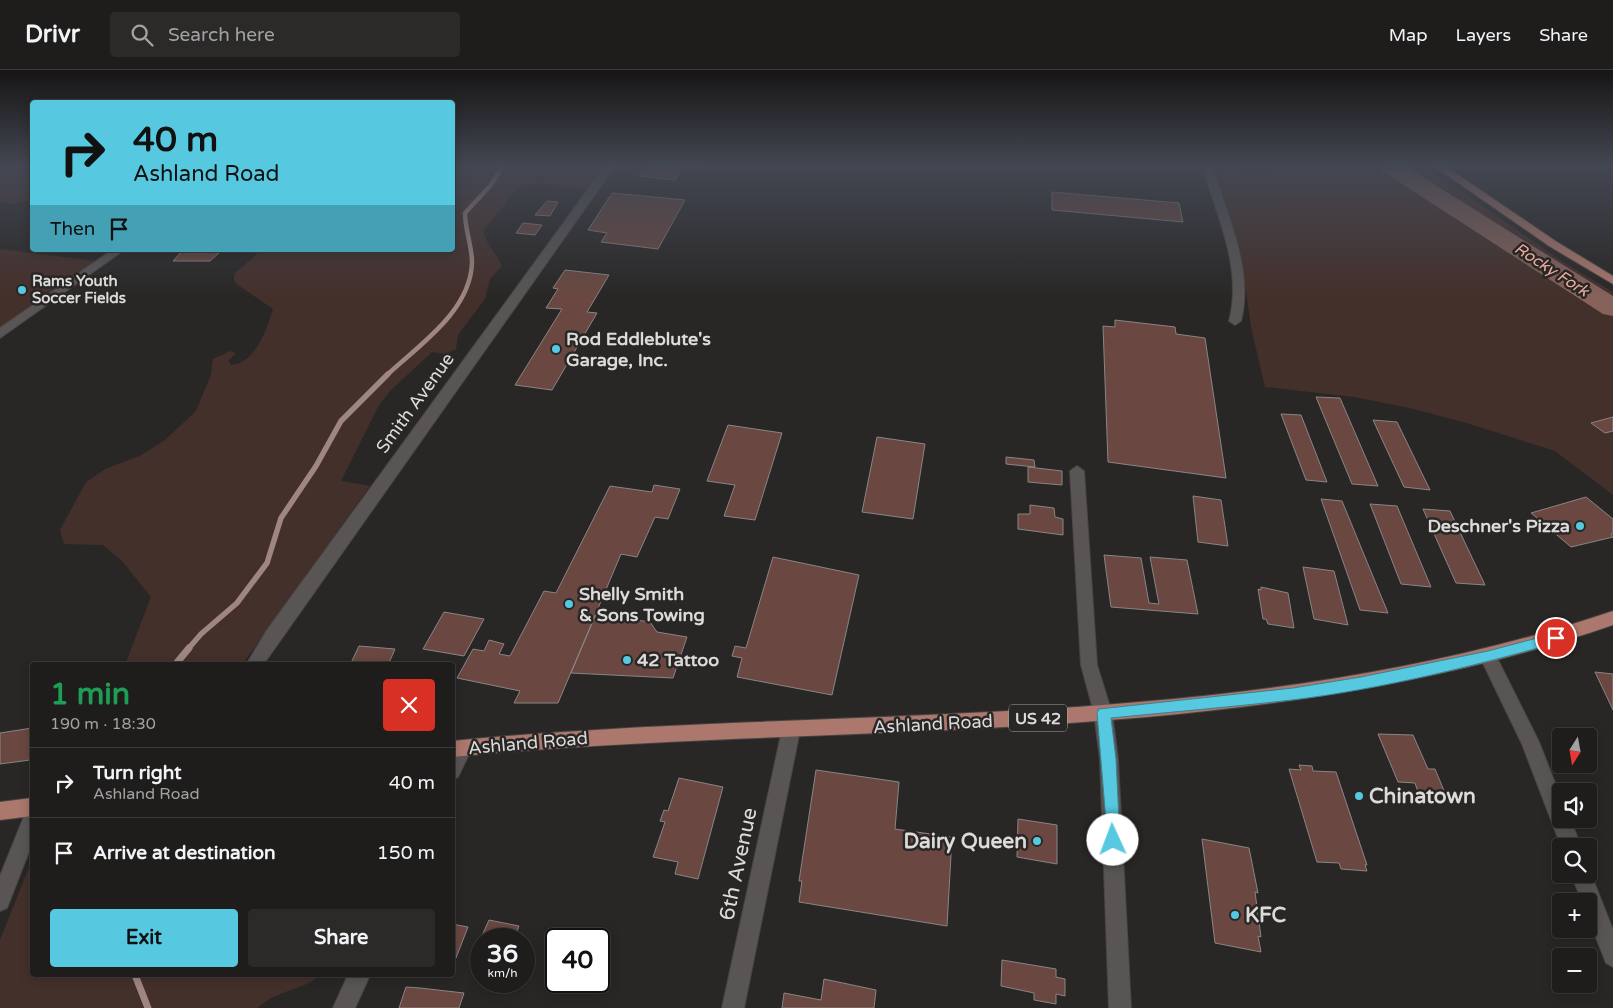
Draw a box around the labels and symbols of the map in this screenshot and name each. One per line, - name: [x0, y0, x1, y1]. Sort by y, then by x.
- water label: Rocky Fork: [1510, 238, 1594, 302]
- place label: Rams Youth Soccer Fields: [32, 272, 126, 307]
- marker: Rams Youth Soccer Fields: [16, 284, 28, 296]
- place label: Rod Eddleblute's Garage, Inc.: [566, 328, 711, 371]
- marker: Rod Eddleblute's Garage, Inc.: [550, 343, 562, 355]
- street label: Smith Avenue: [371, 348, 459, 458]
- place label: Deschner's Pizza: [1428, 515, 1570, 537]
- marker: Deschner's Pizza: [1574, 520, 1586, 532]
- place label: Shelly Smith & Sons Towing: [579, 583, 705, 626]
- marker: Shelly Smith & Sons Towing: [563, 598, 575, 610]
- pin: [1535, 617, 1577, 659]
- place label: 42 Tattoo: [637, 649, 719, 671]
- marker: 42 Tattoo: [621, 654, 633, 666]
- road number: US 42: [1009, 704, 1067, 731]
- street label: Ashland Road: [873, 710, 993, 738]
- street label: Ashland Road: [467, 727, 589, 759]
- north arrow: [1552, 728, 1598, 772]
- place label: Chinatown: [1369, 784, 1476, 809]
- marker: Chinatown: [1353, 790, 1365, 802]
- street label: 6th Avenue: [714, 805, 763, 923]
- position arrow: [1086, 813, 1138, 865]
- place label: Dairy Queen: [903, 829, 1027, 854]
- marker: Dairy Queen: [1031, 835, 1043, 847]
- place label: KFC: [1245, 903, 1286, 928]
- marker: KFC: [1229, 909, 1241, 921]
- speed limit sign: 40: [545, 928, 610, 993]

